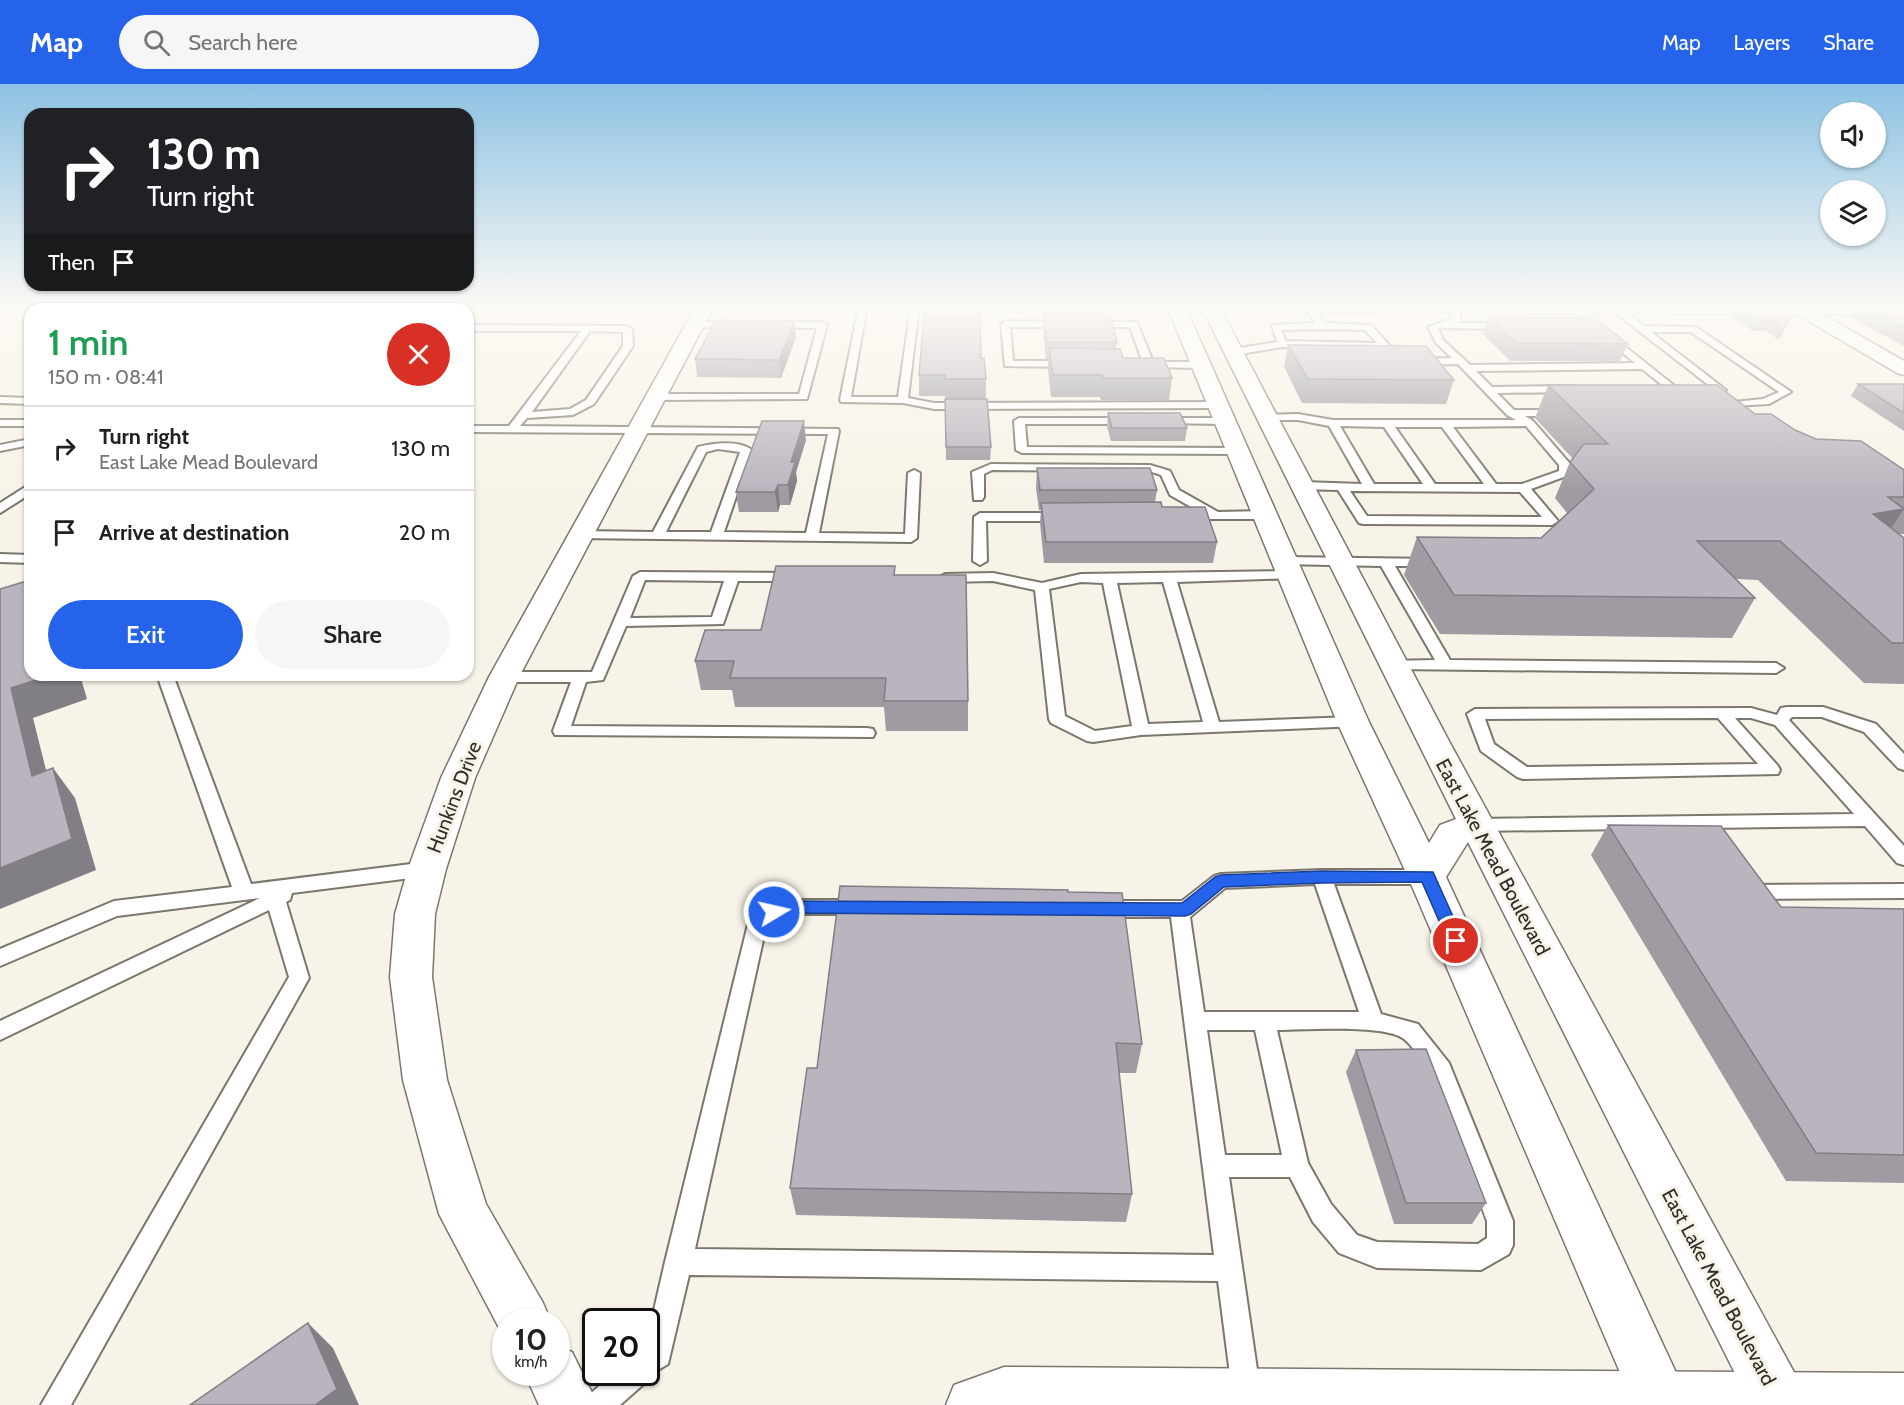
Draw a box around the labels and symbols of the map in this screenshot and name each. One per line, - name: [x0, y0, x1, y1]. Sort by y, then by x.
- street label: Hunkins Drive: [422, 738, 486, 856]
- street label: East Lake Mead Boulevard: [1431, 755, 1555, 959]
- position arrow: [742, 880, 806, 944]
- pin: [1430, 915, 1481, 966]
- street label: East Lake Mead Boulevard: [1657, 1185, 1781, 1389]
- speed limit sign: 20: [582, 1308, 660, 1386]

